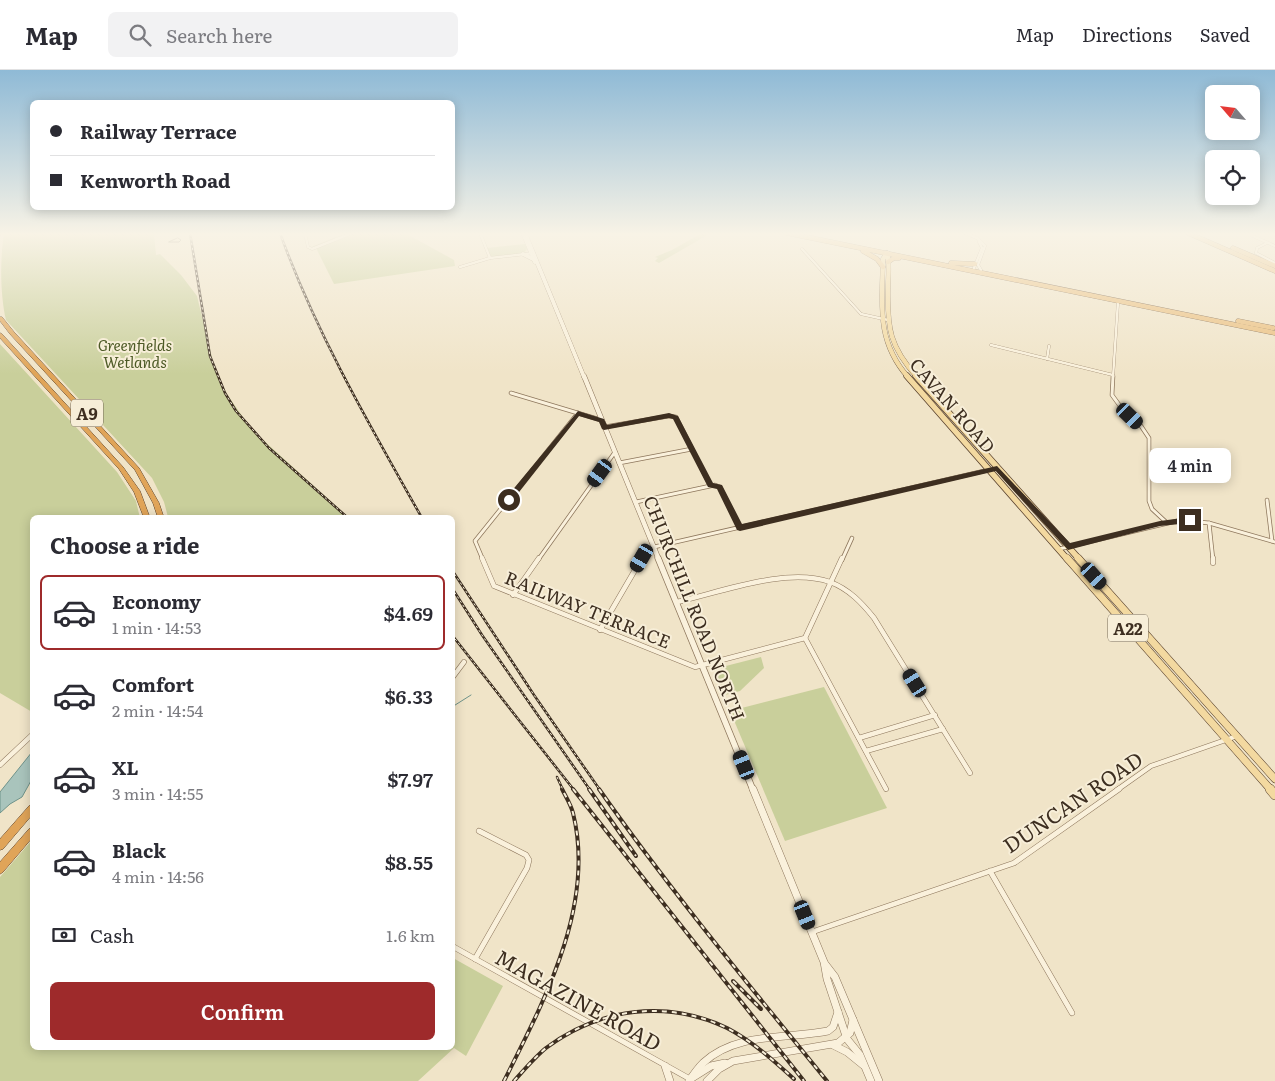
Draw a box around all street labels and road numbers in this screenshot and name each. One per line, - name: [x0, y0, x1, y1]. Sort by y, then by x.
- street label: CAVAN ROAD: [904, 351, 1002, 459]
- road number: A9: [71, 399, 103, 426]
- street label: CHURCHILL ROAD NORTH: [637, 491, 753, 725]
- street label: RAILWAY TERRACE: [501, 563, 675, 655]
- road number: A22: [1108, 614, 1148, 642]
- street label: DUNCAN ROAD: [996, 743, 1148, 859]
- street label: MAGAZINE ROAD: [490, 940, 668, 1058]

